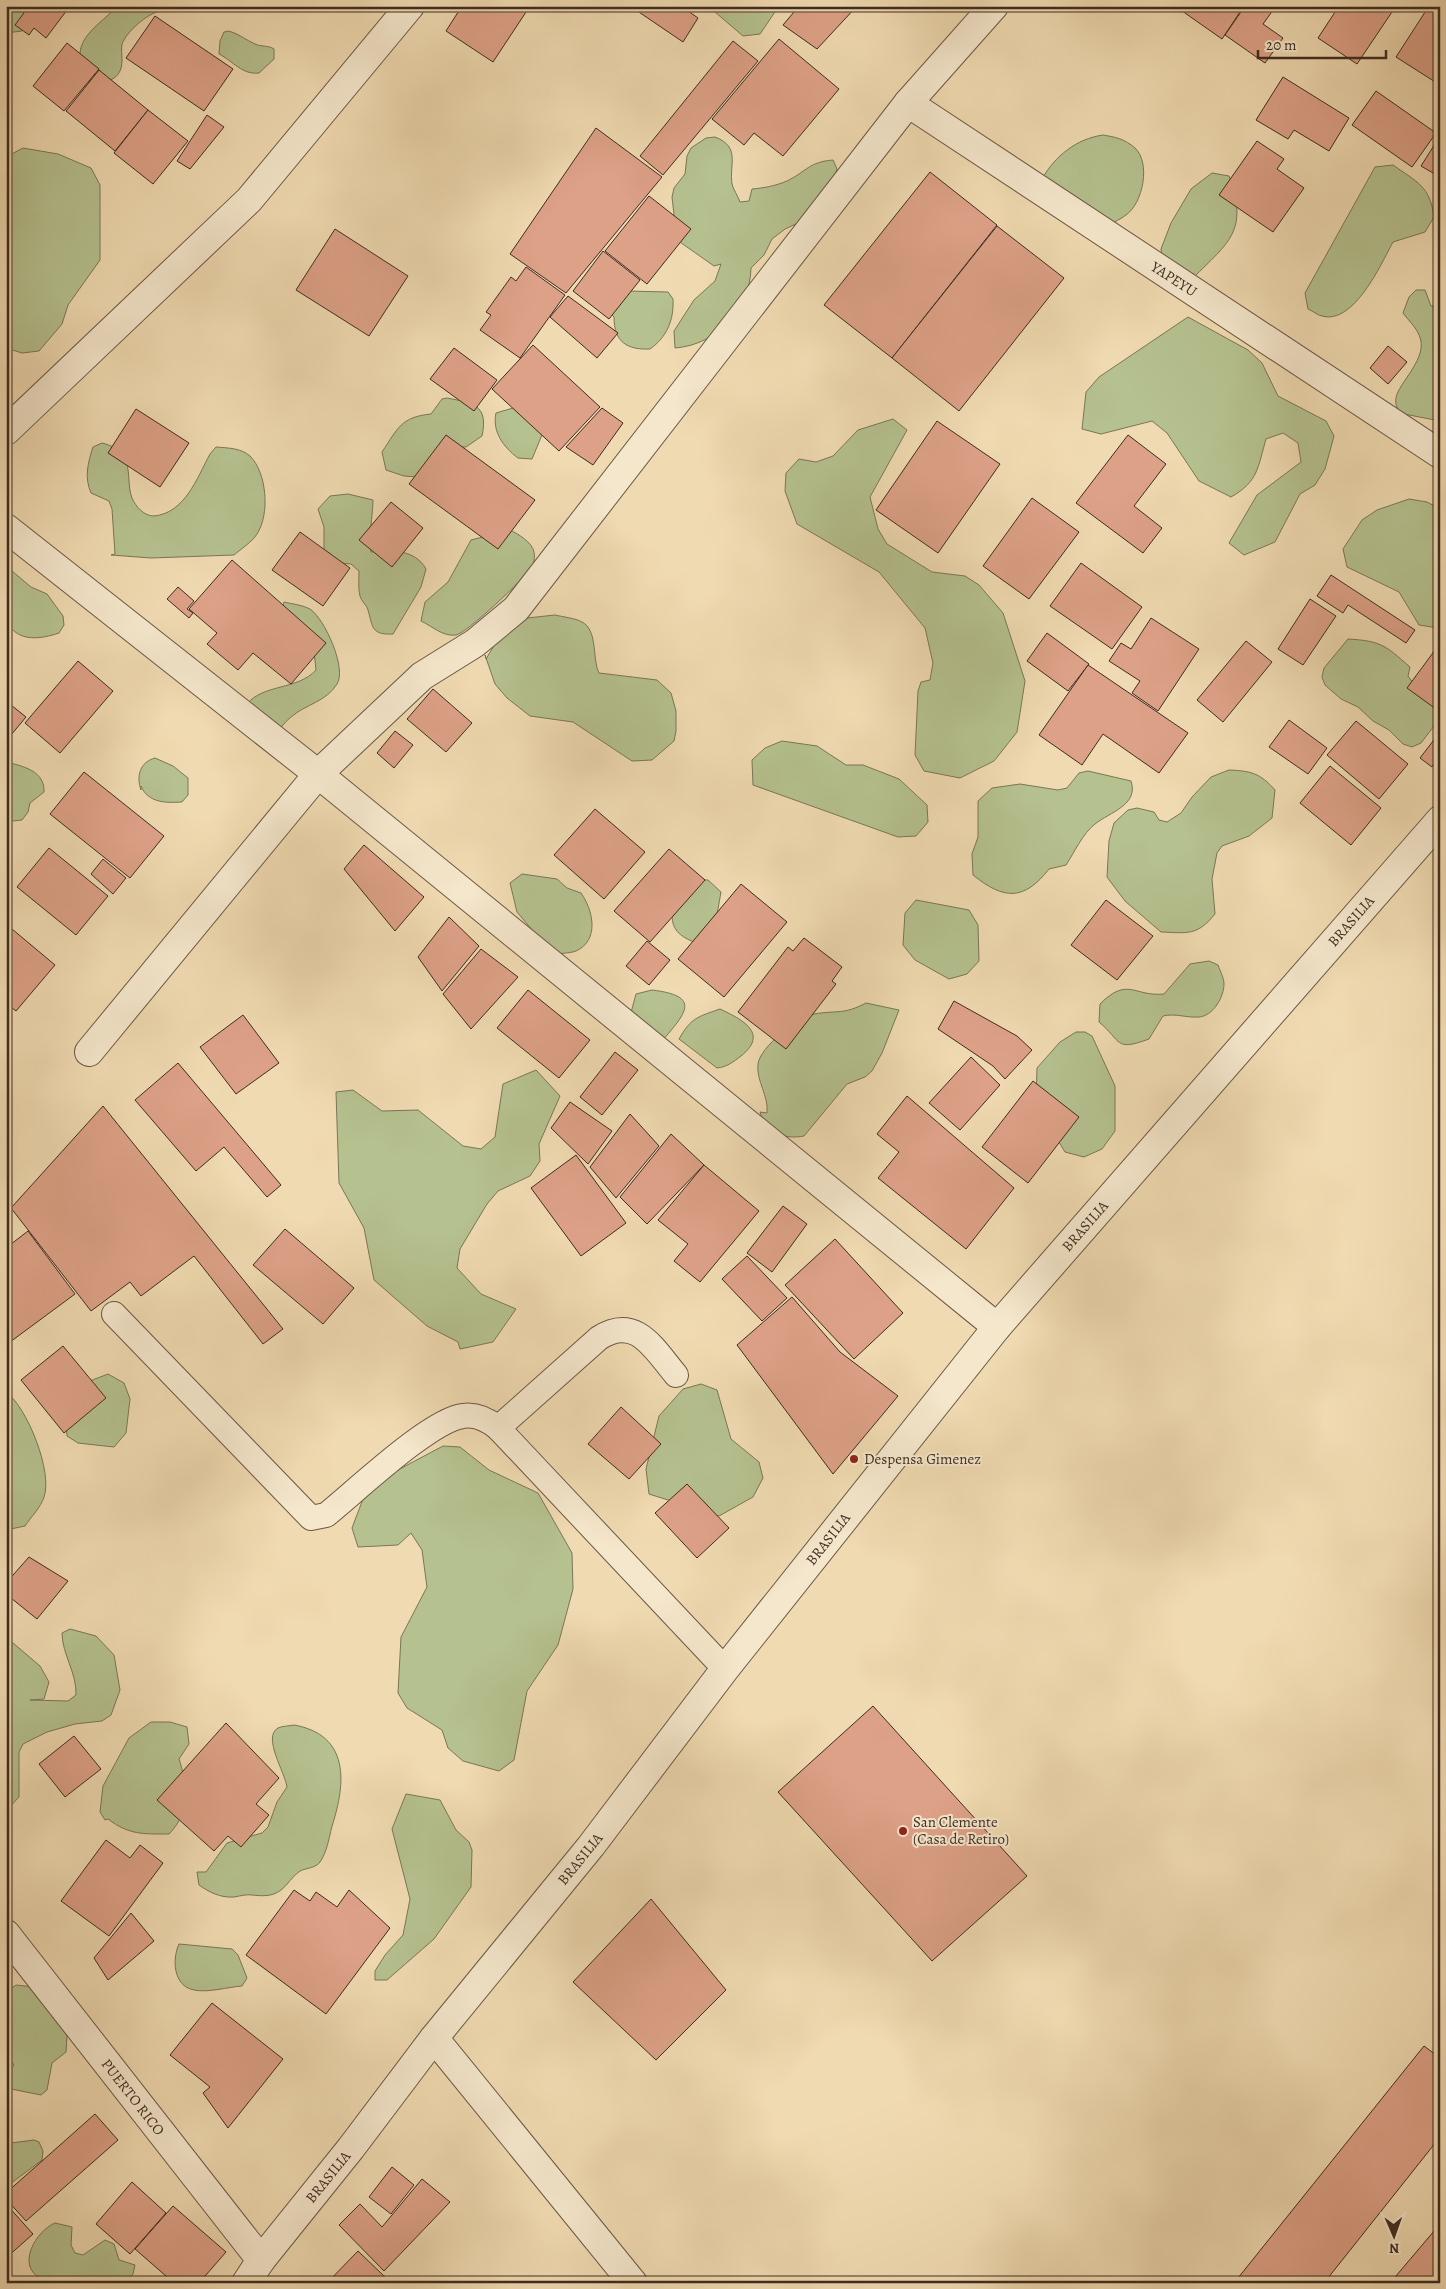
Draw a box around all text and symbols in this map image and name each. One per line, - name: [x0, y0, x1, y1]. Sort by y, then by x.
- scale bar: [1258, 28, 1386, 60]
- text: 20 m: [1266, 35, 1297, 55]
- street label: YAPEYU: [1146, 256, 1201, 301]
- street label: BRASILIA: [1323, 891, 1379, 951]
- street label: BRASILIA: [1057, 1196, 1113, 1256]
- place label: Despensa Gimenez: [864, 1449, 981, 1469]
- marker: Despensa Gimenez: [848, 1453, 860, 1465]
- street label: BRASILIA: [801, 1508, 855, 1569]
- place label: San Clemente (Casa de Retiro): [913, 1812, 1009, 1849]
- marker: San Clemente (Casa de Retiro): [897, 1825, 909, 1837]
- street label: BRASILIA: [553, 1829, 607, 1889]
- street label: PUERTO RICO: [97, 2055, 169, 2139]
- street label: BRASILIA: [301, 2147, 355, 2207]
- north arrow: [1368, 2212, 1418, 2262]
- text: N: [1389, 2239, 1400, 2258]

